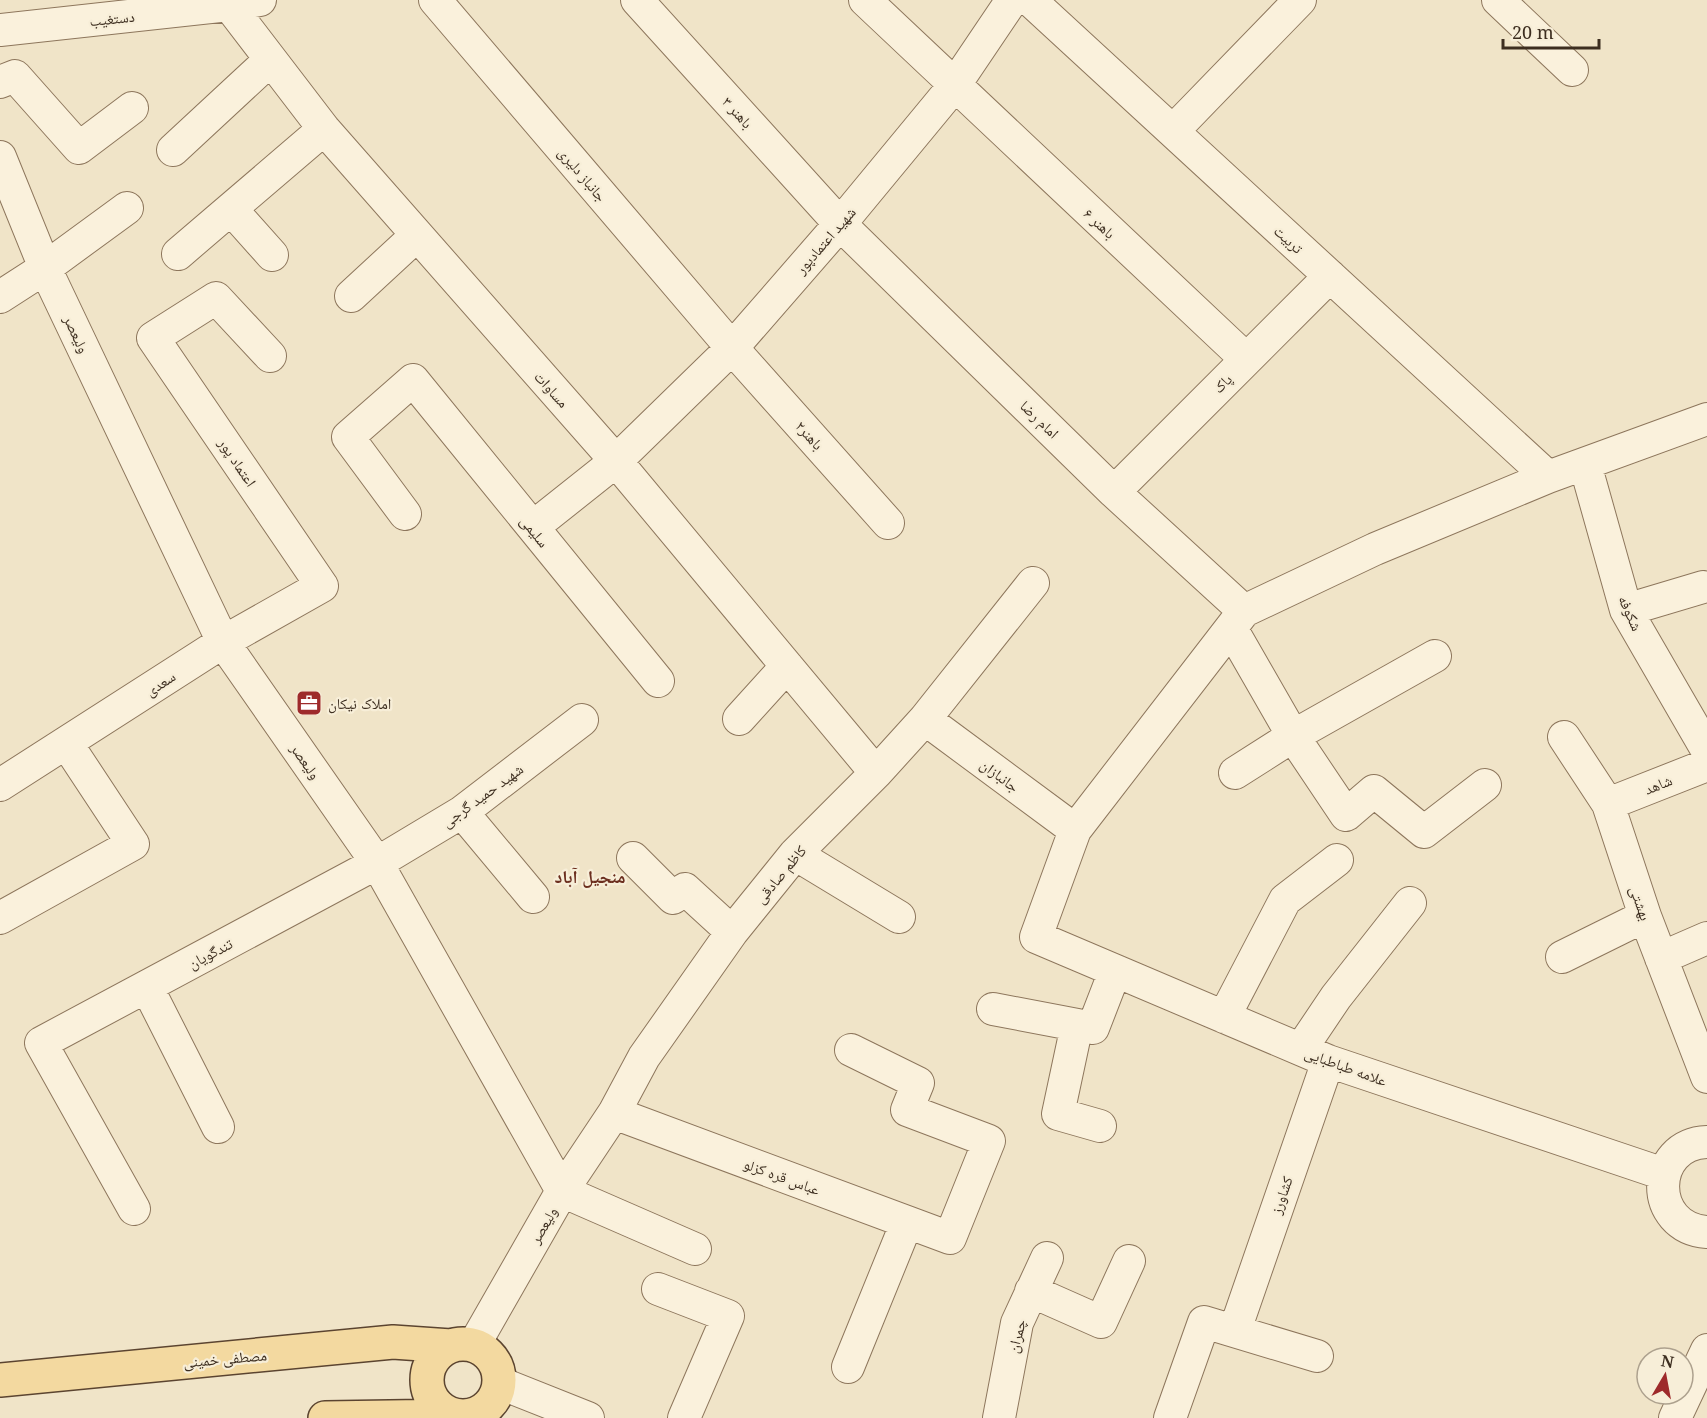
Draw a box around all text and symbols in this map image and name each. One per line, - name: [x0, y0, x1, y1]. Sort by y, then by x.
- street label: دستغیب: [88, 6, 136, 30]
- scale bar: [1503, 12, 1599, 50]
- text: 20 m: [1512, 20, 1554, 44]
- street label: باهنر ۳: [718, 92, 758, 132]
- street label: جانباز دلیری: [554, 143, 612, 206]
- street label: شهید اعتمادپور: [790, 202, 860, 279]
- street label: باهنر ۶: [1080, 203, 1120, 243]
- street label: تربیت: [1270, 220, 1308, 258]
- street label: ولیعصر: [59, 311, 94, 356]
- street label: مساوات: [530, 366, 574, 412]
- street label: پاک: [1208, 369, 1236, 397]
- street label: امام رضا: [1016, 396, 1064, 443]
- street label: باهنر۲: [792, 416, 828, 454]
- street label: اعتماد پور: [214, 433, 262, 490]
- street label: سلیمی: [515, 511, 554, 552]
- street label: شکوفه: [1614, 592, 1648, 634]
- street label: سعدی: [141, 666, 180, 701]
- office icon: املاک نیکان: [294, 688, 324, 718]
- place label: املاک نیکان: [328, 693, 391, 714]
- street label: ولیعصر: [286, 738, 326, 783]
- street label: جانبازان: [976, 754, 1024, 797]
- street label: شهید حمید گرجی: [437, 759, 528, 832]
- street label: شاهد: [1641, 769, 1675, 799]
- street label: کاظم صادقی: [750, 841, 811, 908]
- district label: منجیل آباد: [555, 864, 625, 888]
- street label: بهشتی: [1625, 883, 1656, 923]
- street label: تندگویان: [184, 933, 237, 974]
- street label: علامه طباطبایی: [1302, 1042, 1390, 1091]
- street label: عباس قره کزلو: [741, 1153, 823, 1200]
- street label: کشاورز: [1265, 1174, 1297, 1217]
- street label: ولیعصر: [524, 1203, 562, 1248]
- street label: چمران: [1002, 1317, 1031, 1355]
- street label: مصطفی خمینی: [182, 1344, 268, 1373]
- north arrow: [1635, 1346, 1695, 1406]
- text: N: [1659, 1349, 1676, 1373]

